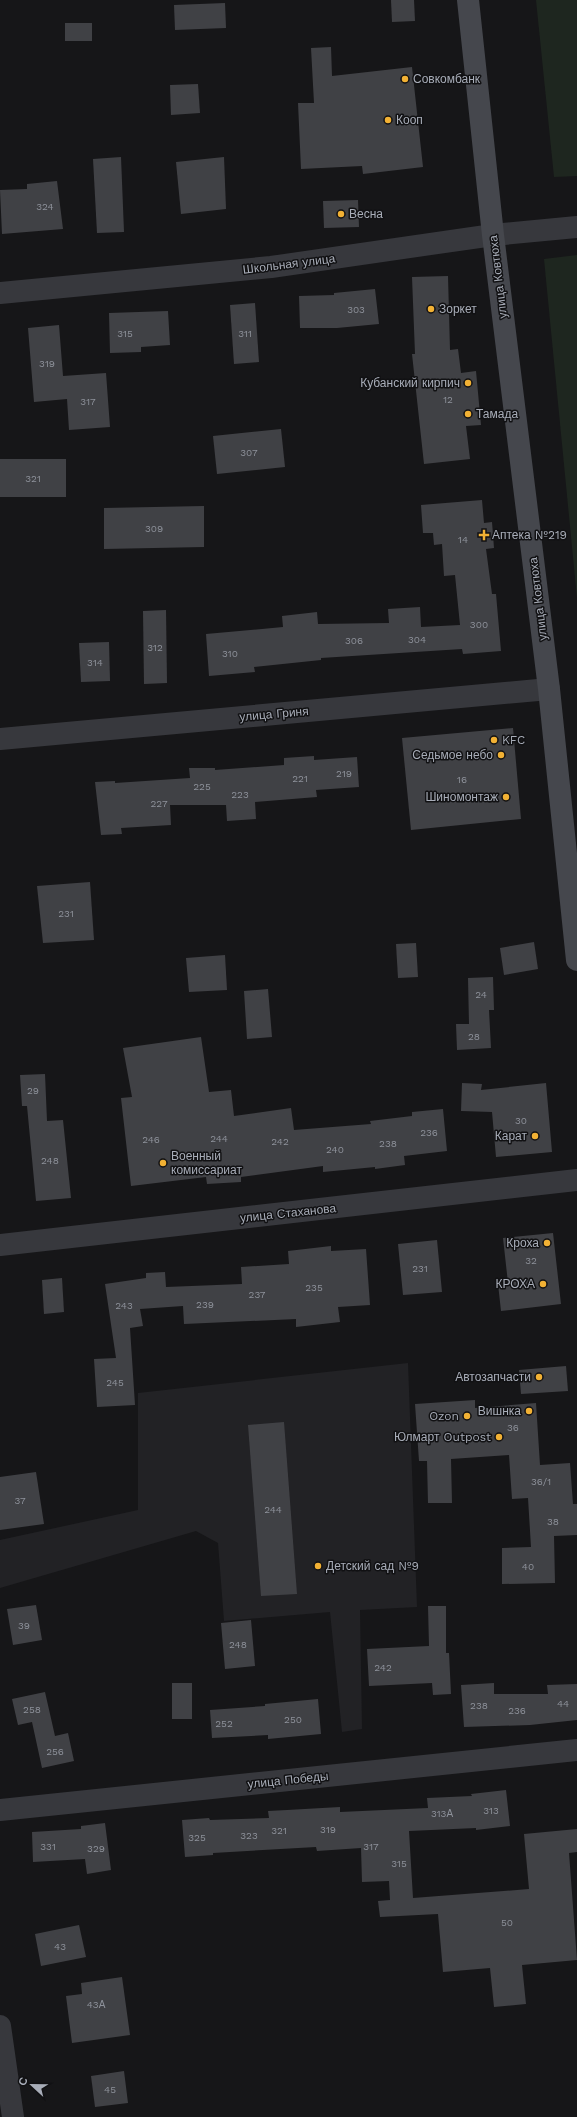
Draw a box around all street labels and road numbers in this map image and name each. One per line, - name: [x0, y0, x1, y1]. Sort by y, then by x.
- street label: улица Ковтюха: [486, 234, 510, 319]
- street label: Школьная улица: [242, 251, 336, 277]
- street label: улица Ковтюха: [526, 556, 550, 641]
- street label: улица Гриня: [239, 704, 309, 724]
- street label: улица Стаханова: [239, 1201, 337, 1225]
- street label: улица Победы: [247, 1769, 329, 1791]

